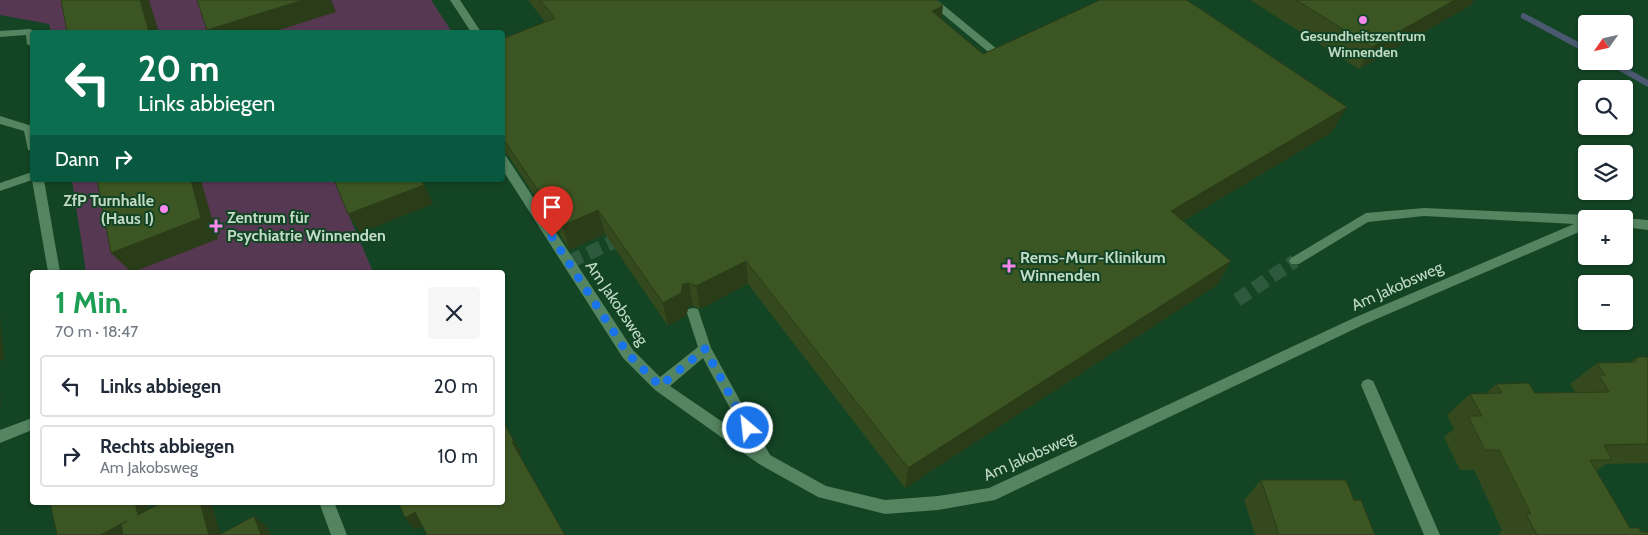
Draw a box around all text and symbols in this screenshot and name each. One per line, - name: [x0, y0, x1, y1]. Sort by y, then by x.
- marker: Gesundheitszentrum Winnenden: [1357, 14, 1369, 26]
- north arrow: [1578, 15, 1632, 70]
- map controls: [1578, 15, 1633, 330]
- place label: Gesundheitszentrum Winnenden: [1300, 27, 1426, 61]
- text: 20 m: [138, 47, 220, 90]
- icon: left: [55, 50, 120, 115]
- button: search: [1578, 80, 1633, 135]
- text: Links abbiegen: [138, 90, 275, 117]
- icon: right: [109, 145, 137, 173]
- button: layers: [1578, 145, 1633, 200]
- text: Dann: [55, 148, 99, 171]
- pin: [531, 186, 573, 237]
- place label: ZfP Turnhalle (Haus I): [63, 191, 154, 228]
- icon: arrive: [538, 193, 566, 221]
- marker: ZfP Turnhalle (Haus I): [158, 203, 170, 215]
- place label: Zentrum für Psychiatrie Winnenden: [227, 208, 386, 245]
- button: +: [1578, 210, 1633, 265]
- marker: Zentrum für Psychiatrie Winnenden: [209, 219, 223, 233]
- place label: Rems-Murr-Klinikum Winnenden: [1020, 248, 1166, 285]
- street label: Am Jakobsweg: [582, 257, 653, 350]
- street label: Am Jakobsweg: [1348, 257, 1447, 315]
- marker: Rems-Murr-Klinikum Winnenden: [1002, 259, 1016, 273]
- button: −: [1578, 275, 1633, 330]
- text: 1 Min.: [55, 284, 128, 321]
- button: close: [428, 287, 480, 339]
- text: 70 m · 18:47: [55, 322, 138, 341]
- icon: left: [57, 372, 85, 400]
- text: Links abbiegen: [100, 375, 221, 398]
- text: 20 m: [434, 375, 478, 398]
- position arrow: [721, 401, 773, 453]
- street label: Am Jakobsweg: [980, 427, 1079, 485]
- text: Rechts abbiegen: [100, 435, 234, 458]
- icon: right: [57, 442, 85, 470]
- text: 10 m: [438, 445, 478, 468]
- text: Am Jakobsweg: [100, 458, 198, 477]

